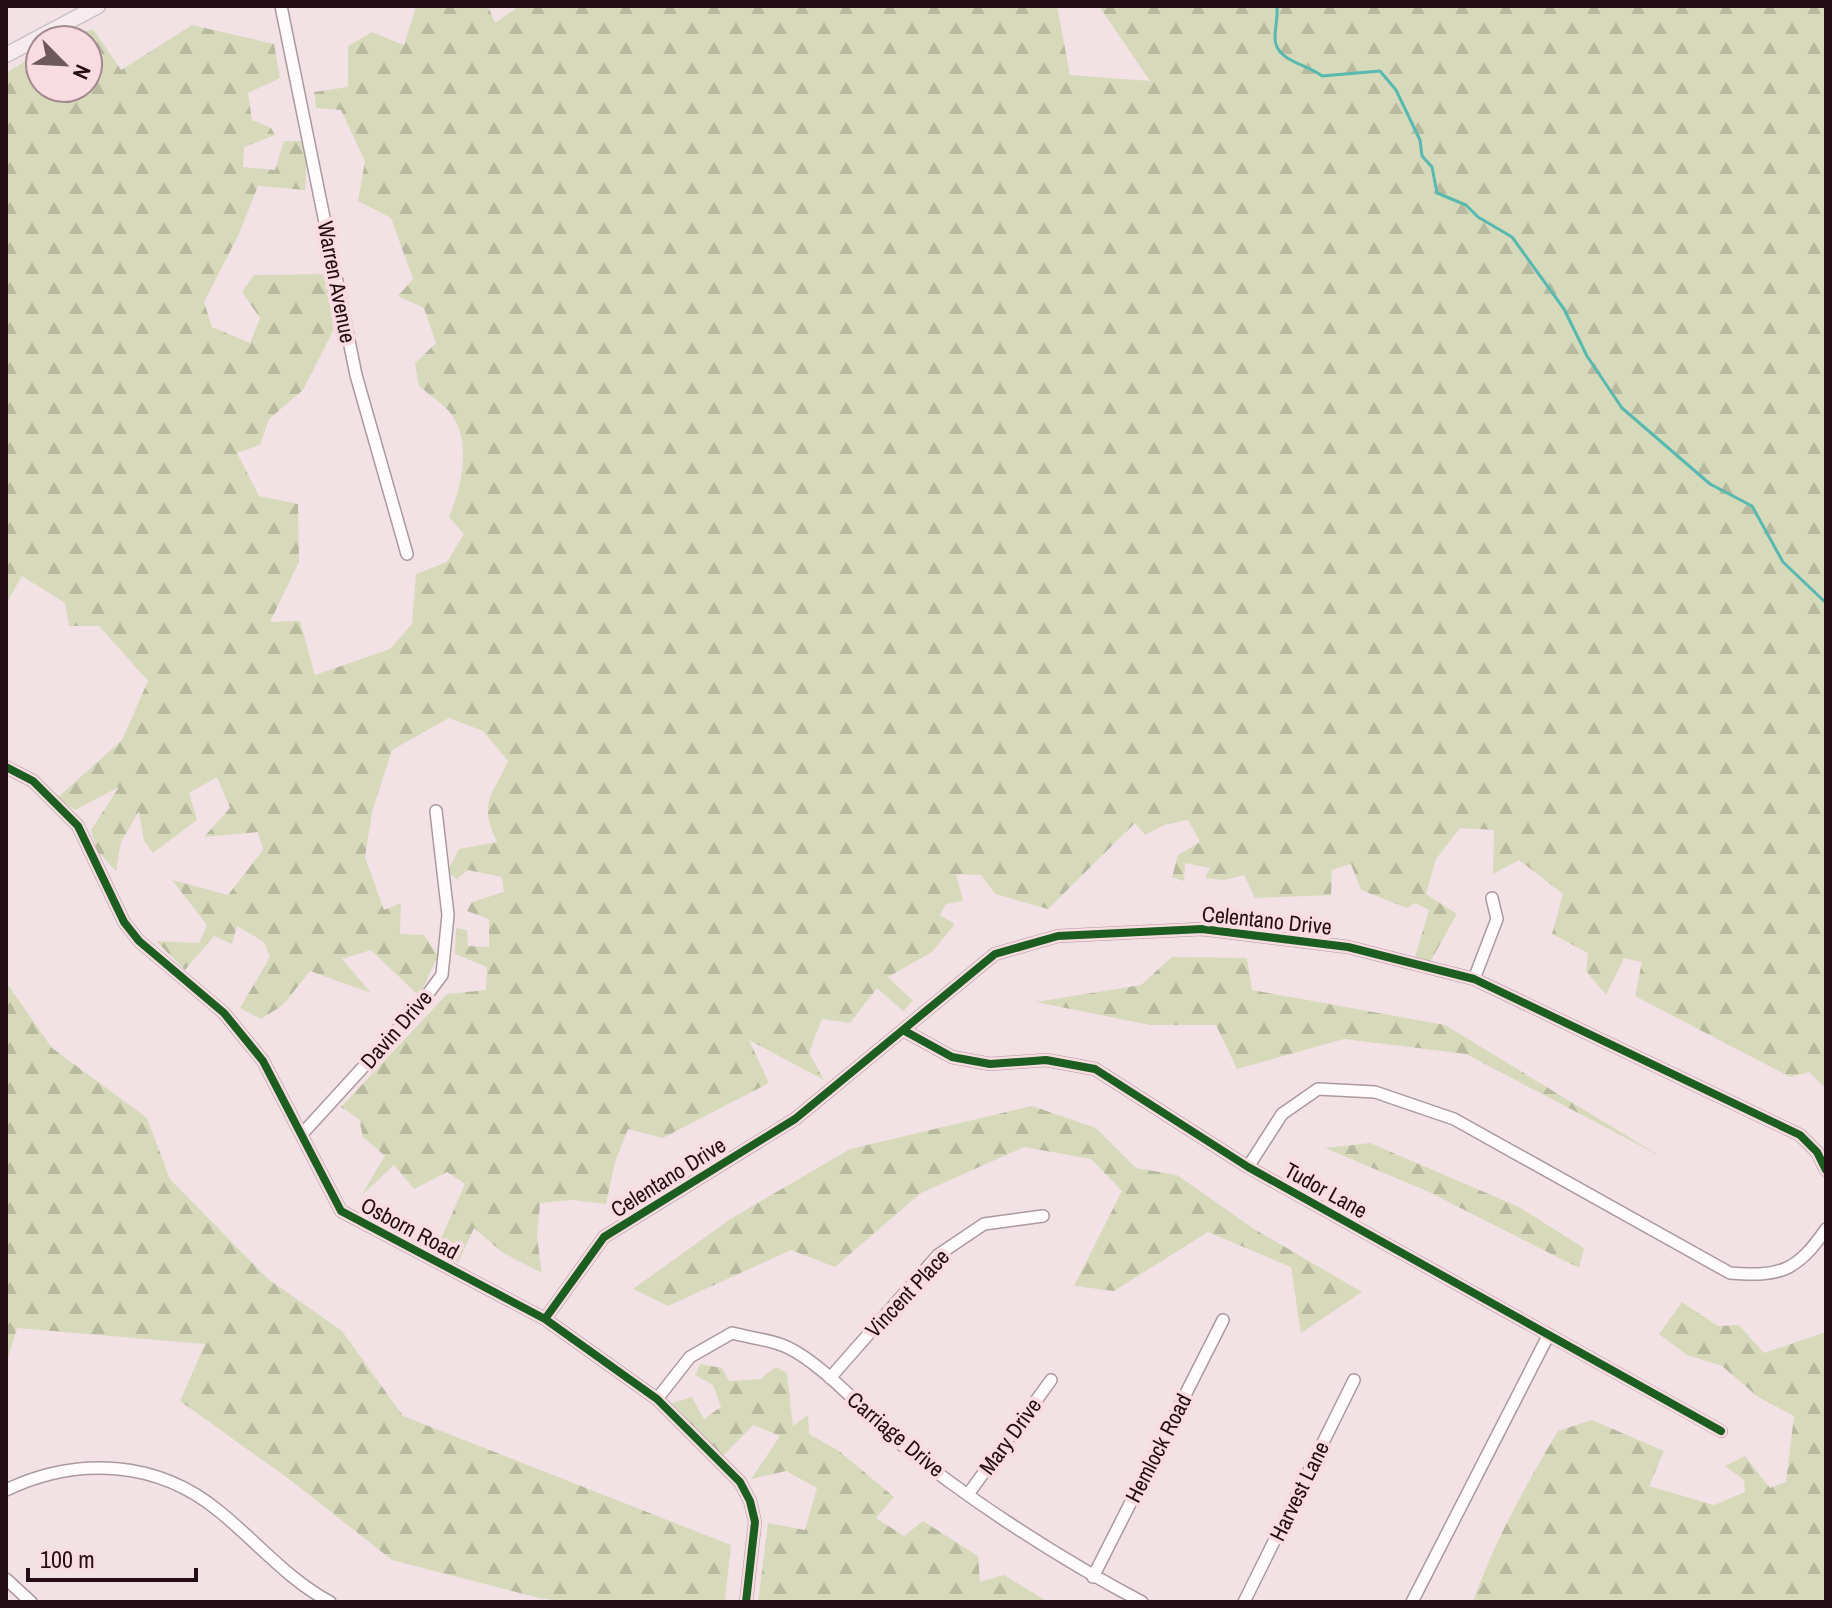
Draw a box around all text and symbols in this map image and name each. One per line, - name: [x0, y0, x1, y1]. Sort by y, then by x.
- north arrow: [24, 24, 104, 104]
- text: N: [66, 60, 99, 84]
- street label: Warren Avenue: [311, 219, 363, 345]
- street label: Celentano Drive: [1201, 898, 1333, 942]
- street label: Davin Drive: [353, 983, 439, 1075]
- street label: Celentano Drive: [605, 1130, 731, 1224]
- street label: Tudor Lane: [1279, 1155, 1373, 1225]
- street label: Osborn Road: [356, 1190, 464, 1266]
- street label: Vincent Place: [858, 1242, 956, 1344]
- street label: Carriage Drive: [841, 1384, 951, 1484]
- street label: Hemlock Road: [1118, 1388, 1198, 1508]
- street label: Mary Drive: [972, 1392, 1048, 1480]
- street label: Harvest Lane: [1262, 1436, 1336, 1546]
- scale bar: [28, 1532, 196, 1582]
- text: 100 m: [40, 1543, 95, 1575]

